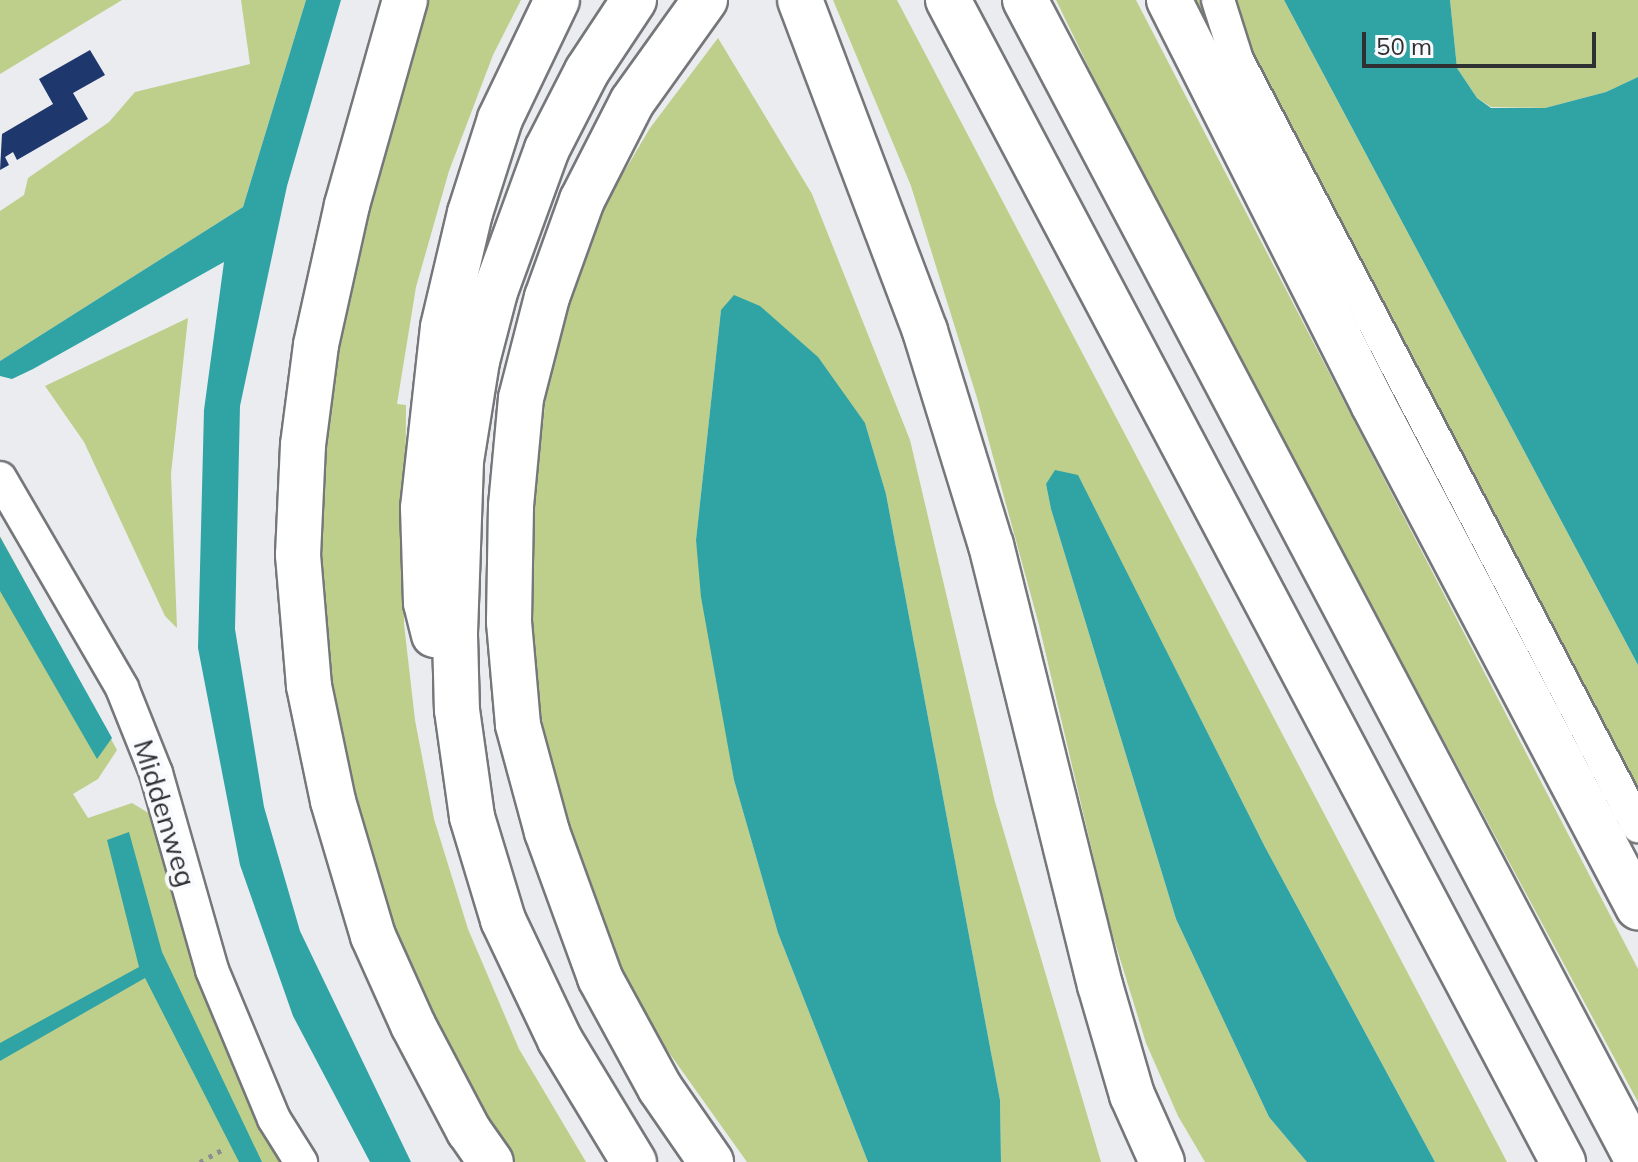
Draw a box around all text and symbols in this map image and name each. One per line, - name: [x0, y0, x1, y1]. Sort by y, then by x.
- scale bar: [1366, 16, 1600, 66]
- text: 50 m: [1376, 31, 1432, 61]
- street label: Middenweg: [127, 735, 203, 891]

